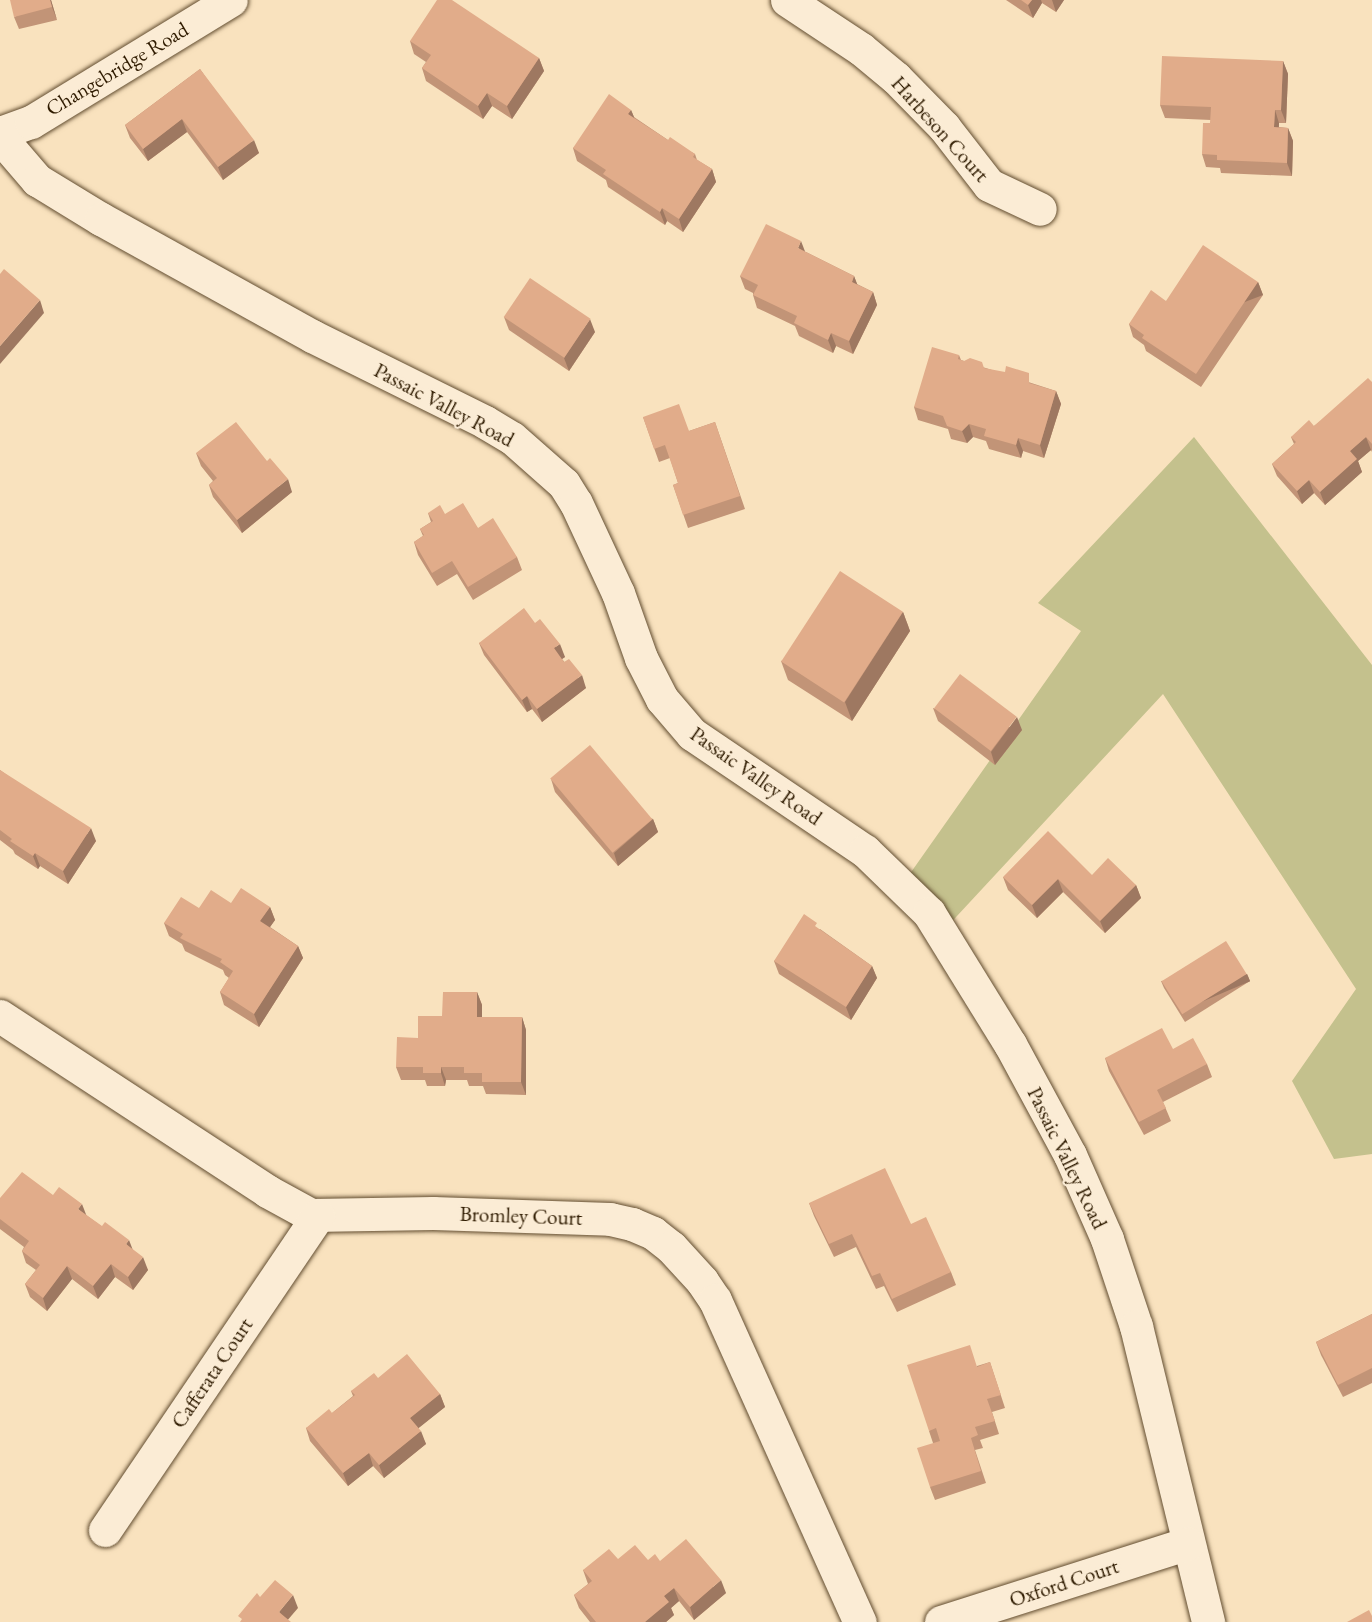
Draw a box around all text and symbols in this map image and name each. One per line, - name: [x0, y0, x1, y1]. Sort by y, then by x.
- street label: Changebridge Road: [41, 17, 193, 121]
- street label: Harbeson Court: [886, 71, 994, 187]
- street label: Passaic Valley Road: [370, 358, 518, 452]
- street label: Passaic Valley Road: [685, 721, 827, 831]
- street label: Passaic Valley Road: [1022, 1083, 1112, 1233]
- street label: Bromley Court: [459, 1201, 583, 1231]
- street label: Cafferata Court: [166, 1313, 258, 1433]
- street label: Oxford Court: [1006, 1553, 1122, 1613]

